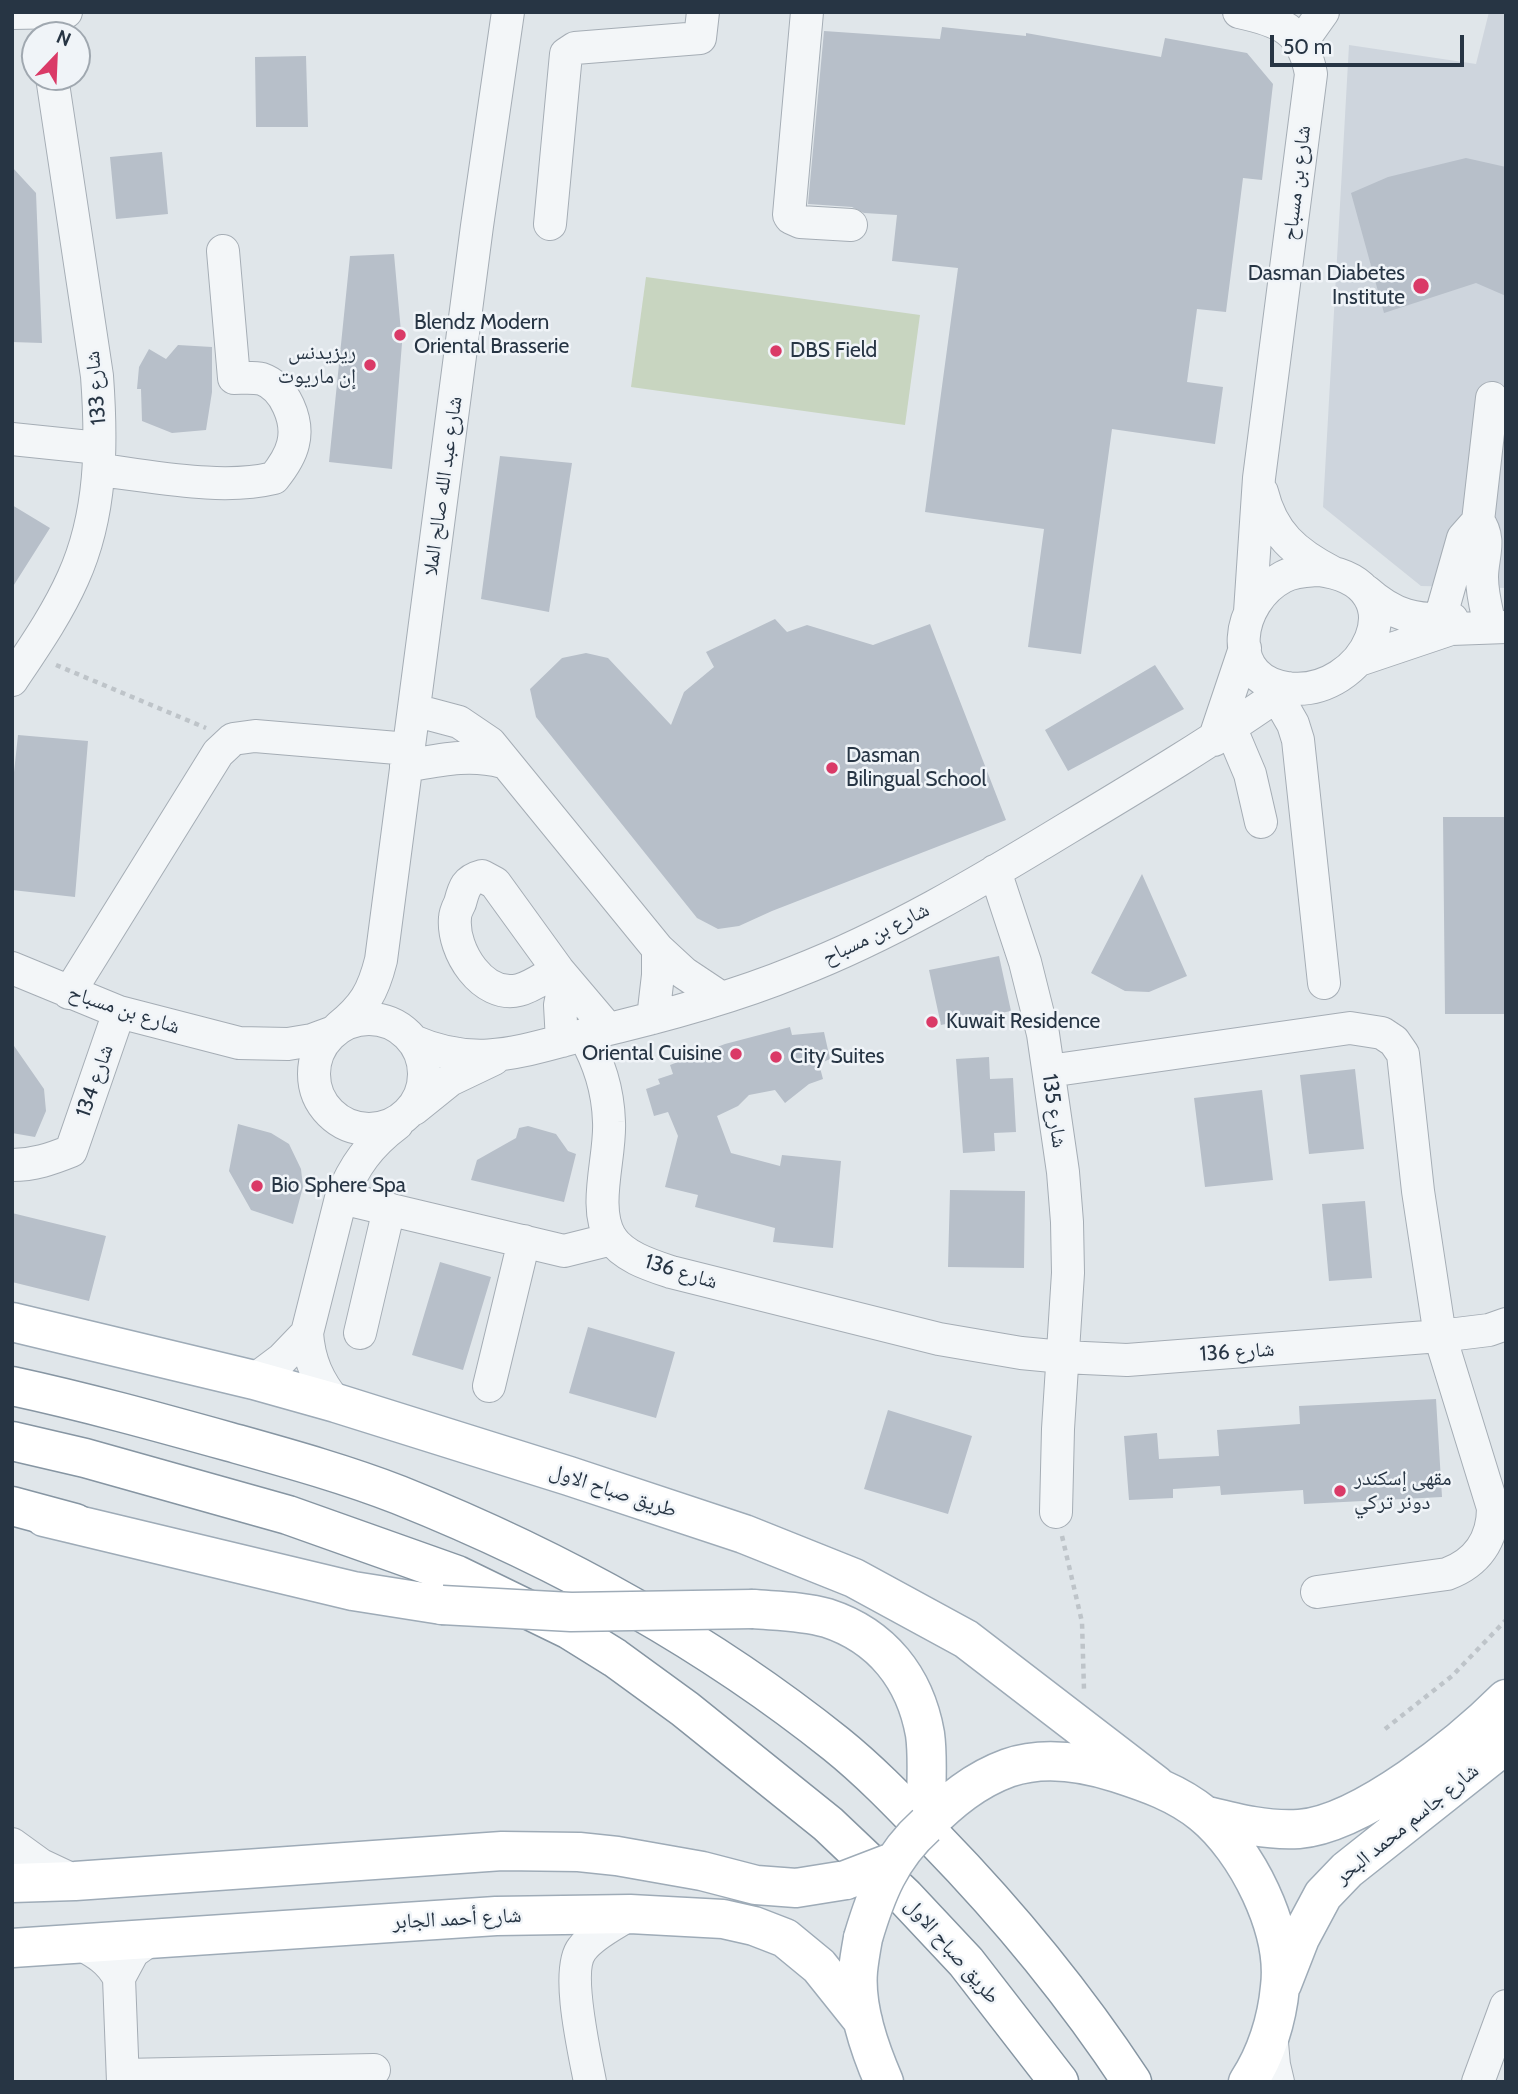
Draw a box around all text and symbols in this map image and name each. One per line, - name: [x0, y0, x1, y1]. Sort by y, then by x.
- north arrow: [21, 21, 91, 91]
- scale bar: [1273, 21, 1467, 65]
- text: N: [53, 25, 74, 51]
- text: 50 m: [1283, 34, 1332, 59]
- street label: شارع بن مسباح: [1277, 124, 1317, 242]
- place label: Dasman Diabetes Institute: [1248, 261, 1405, 311]
- marker: Dasman Diabetes Institute: [1411, 276, 1431, 296]
- place label: Blendz Modern Oriental Brasserie: [414, 310, 569, 360]
- marker: Blendz Modern Oriental Brasserie: [392, 327, 408, 343]
- place label: DBS Field: [790, 338, 877, 364]
- place label: ريزيدنس إن ماريوت: [278, 340, 356, 390]
- marker: DBS Field: [768, 343, 784, 359]
- street label: شارع 133: [80, 350, 112, 426]
- marker: ريزيدنس إن ماريوت: [362, 357, 378, 373]
- street label: شارع عبد الله صالح الملا: [418, 395, 468, 577]
- place label: Dasman Bilingual School: [846, 743, 986, 793]
- marker: Dasman Bilingual School: [824, 760, 840, 776]
- street label: شارع بن مسباح: [818, 897, 934, 971]
- street label: شارع بن مسباح: [65, 980, 183, 1040]
- place label: Kuwait Residence: [946, 1009, 1100, 1035]
- marker: Kuwait Residence: [924, 1014, 940, 1030]
- street label: شارع 134: [71, 1041, 119, 1121]
- place label: Oriental Cuisine: [582, 1041, 722, 1067]
- place label: City Suites: [790, 1044, 884, 1070]
- marker: Oriental Cuisine: [728, 1046, 744, 1062]
- marker: City Suites: [768, 1049, 784, 1065]
- street label: شارع 135: [1036, 1073, 1072, 1149]
- place label: Bio Sphere Spa: [271, 1173, 406, 1199]
- marker: Bio Sphere Spa: [249, 1178, 265, 1194]
- street label: شارع 136: [642, 1249, 720, 1295]
- street label: شارع 136: [1199, 1337, 1275, 1367]
- street label: طريق صباح الاول: [546, 1459, 680, 1523]
- place label: مقهى إسكندر دونر تركي: [1354, 1466, 1452, 1516]
- marker: مقهى إسكندر دونر تركي: [1332, 1483, 1348, 1499]
- street label: شارع جاسم محمد البحر: [1330, 1758, 1484, 1890]
- street label: طريق صباح الاول: [899, 1893, 1005, 2009]
- street label: شارع أحمد الجابر: [392, 1903, 522, 1935]

